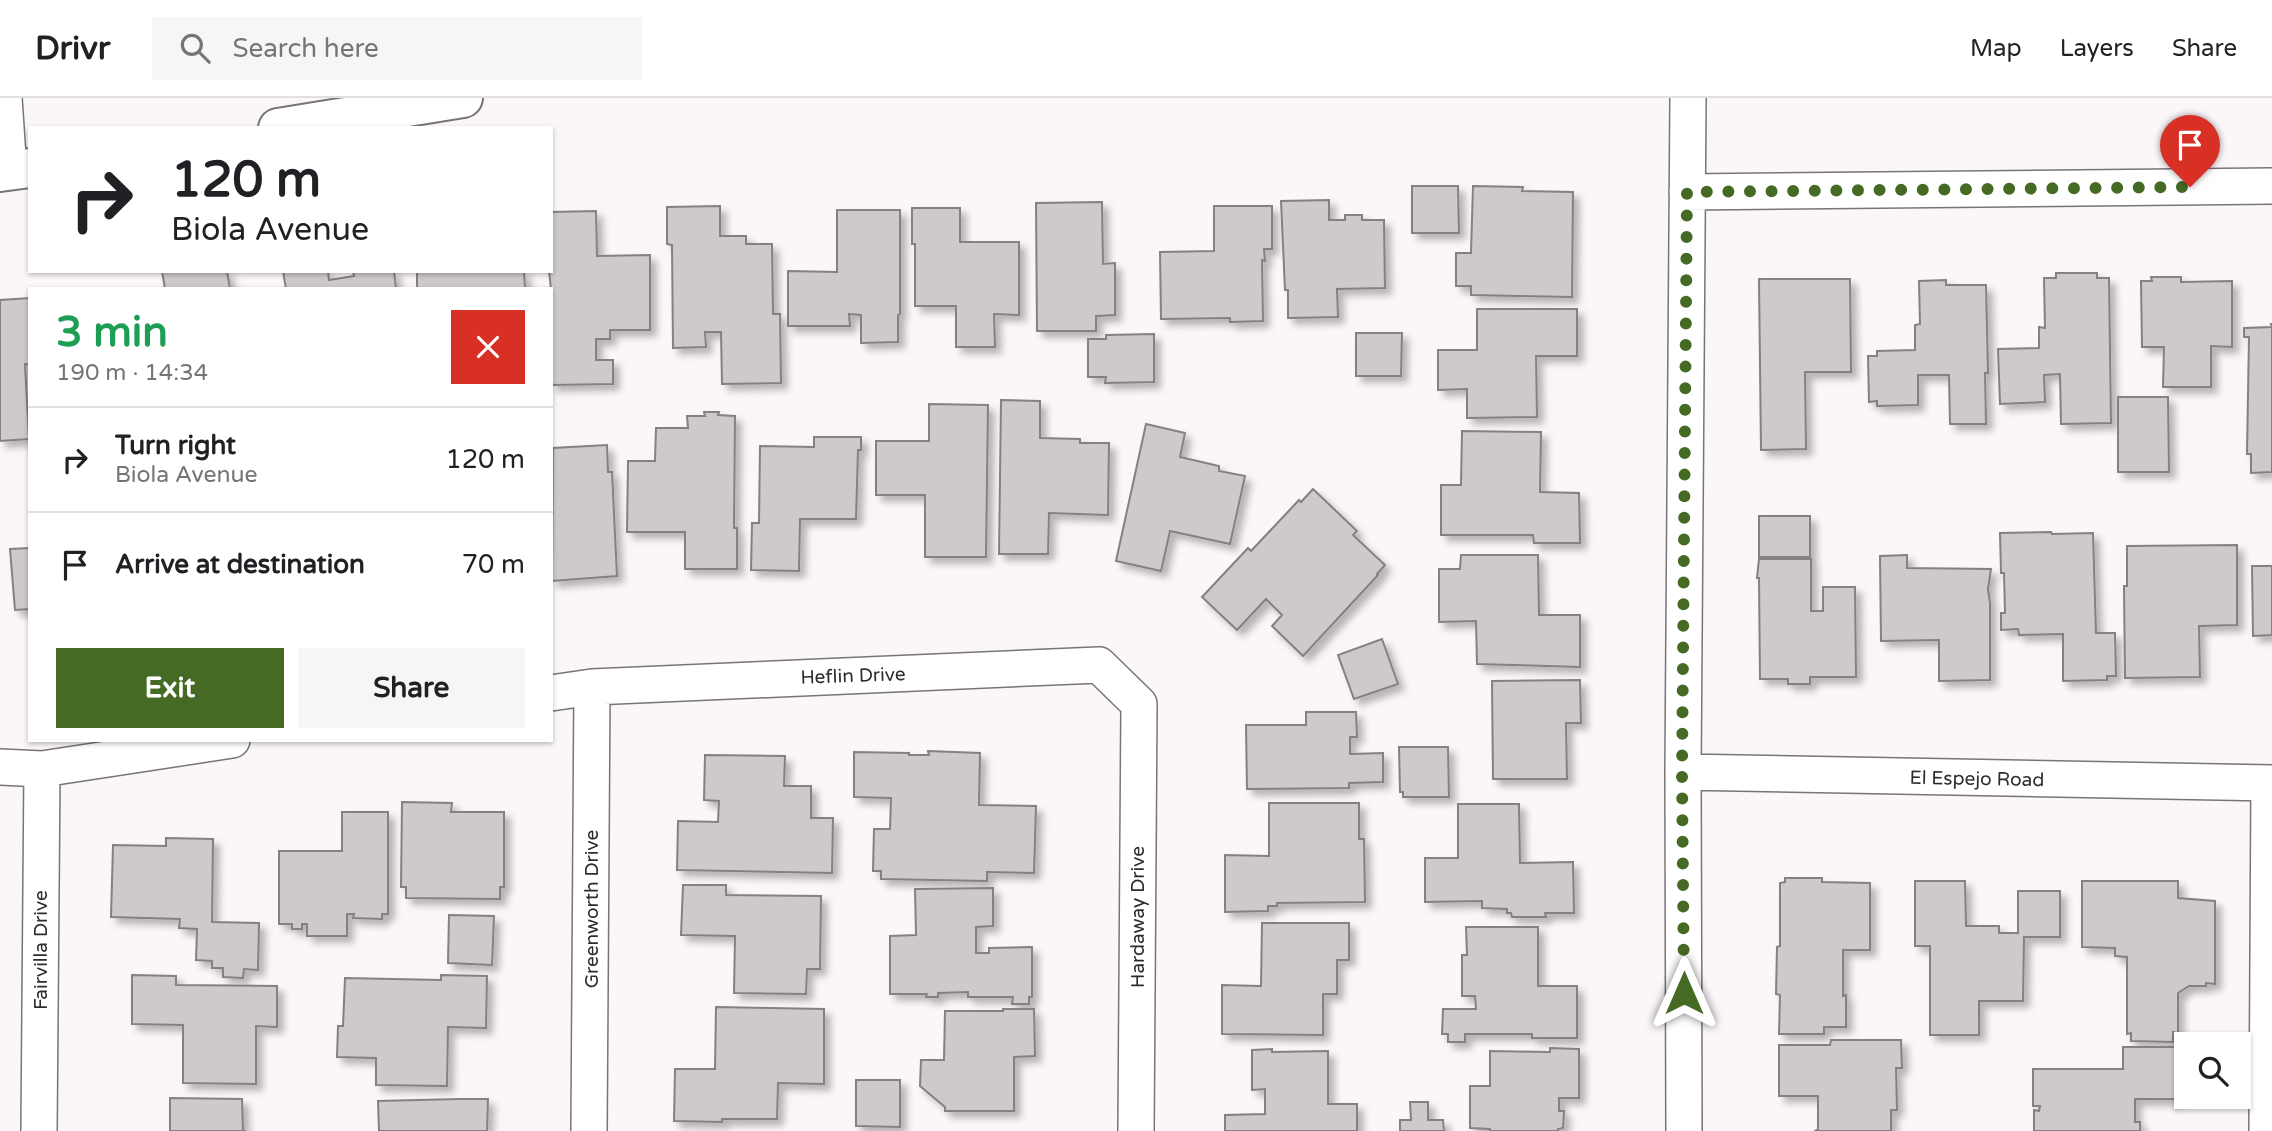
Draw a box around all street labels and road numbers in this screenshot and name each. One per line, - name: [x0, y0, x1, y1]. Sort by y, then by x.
- street label: Heflin Drive: [800, 663, 906, 689]
- street label: El Espejo Road: [1909, 767, 2045, 791]
- street label: Greenworth Drive: [581, 830, 603, 988]
- street label: Hardaway Drive: [1127, 846, 1149, 988]
- street label: Fairvilla Drive: [30, 890, 52, 1010]

